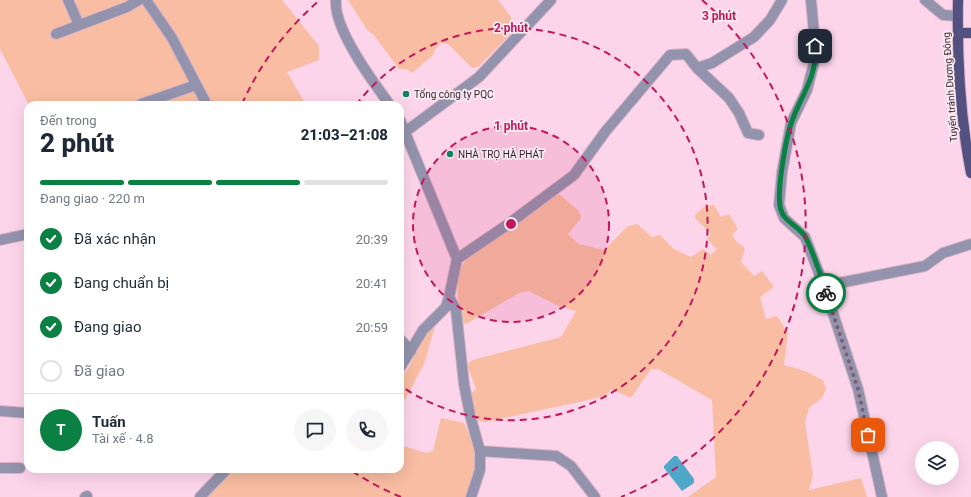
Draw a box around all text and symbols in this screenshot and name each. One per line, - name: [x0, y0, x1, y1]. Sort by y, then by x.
- text: 3 phút: [702, 9, 736, 23]
- text: 2 phút: [494, 21, 528, 35]
- pin: [798, 29, 832, 63]
- street label: Tuyến tránh Dương Đông: [940, 32, 959, 142]
- icon: home: [804, 35, 826, 57]
- place label: Tổng công ty PQC: [414, 88, 494, 100]
- marker: Tổng công ty PQC: [401, 89, 411, 99]
- text: Đến trong: [40, 113, 96, 128]
- text: 1 phút: [494, 119, 528, 133]
- text: 21:03–21:08: [301, 126, 388, 144]
- text: 2 phút: [40, 128, 114, 158]
- place label: NHÀ TRỌ HÀ PHÁT: [458, 148, 544, 161]
- marker: NHÀ TRỌ HÀ PHÁT: [445, 149, 455, 159]
- text: Đang giao · 220 m: [40, 191, 145, 206]
- centre of rings: [504, 217, 518, 231]
- icon: check: [40, 228, 62, 250]
- text: Đã xác nhận: [74, 230, 156, 248]
- text: 20:39: [356, 232, 388, 247]
- icon: check: [40, 272, 62, 294]
- courier: [806, 273, 846, 313]
- text: Đang chuẩn bị: [74, 274, 169, 292]
- text: 20:41: [356, 276, 388, 291]
- icon: bike: [815, 282, 837, 304]
- icon: check: [40, 316, 62, 338]
- text: Đang giao: [74, 318, 141, 336]
- text: 20:59: [356, 320, 388, 335]
- text: Đã giao: [74, 362, 125, 380]
- button: chat: [294, 409, 336, 451]
- button: phone: [346, 409, 388, 451]
- text: Tuấn: [92, 413, 126, 431]
- pin: [851, 418, 885, 452]
- text: T: [56, 421, 66, 439]
- icon: bag: [857, 424, 879, 446]
- text: Tài xế · 4.8: [92, 431, 154, 446]
- map controls: [915, 441, 959, 485]
- button: layers: [915, 441, 959, 485]

